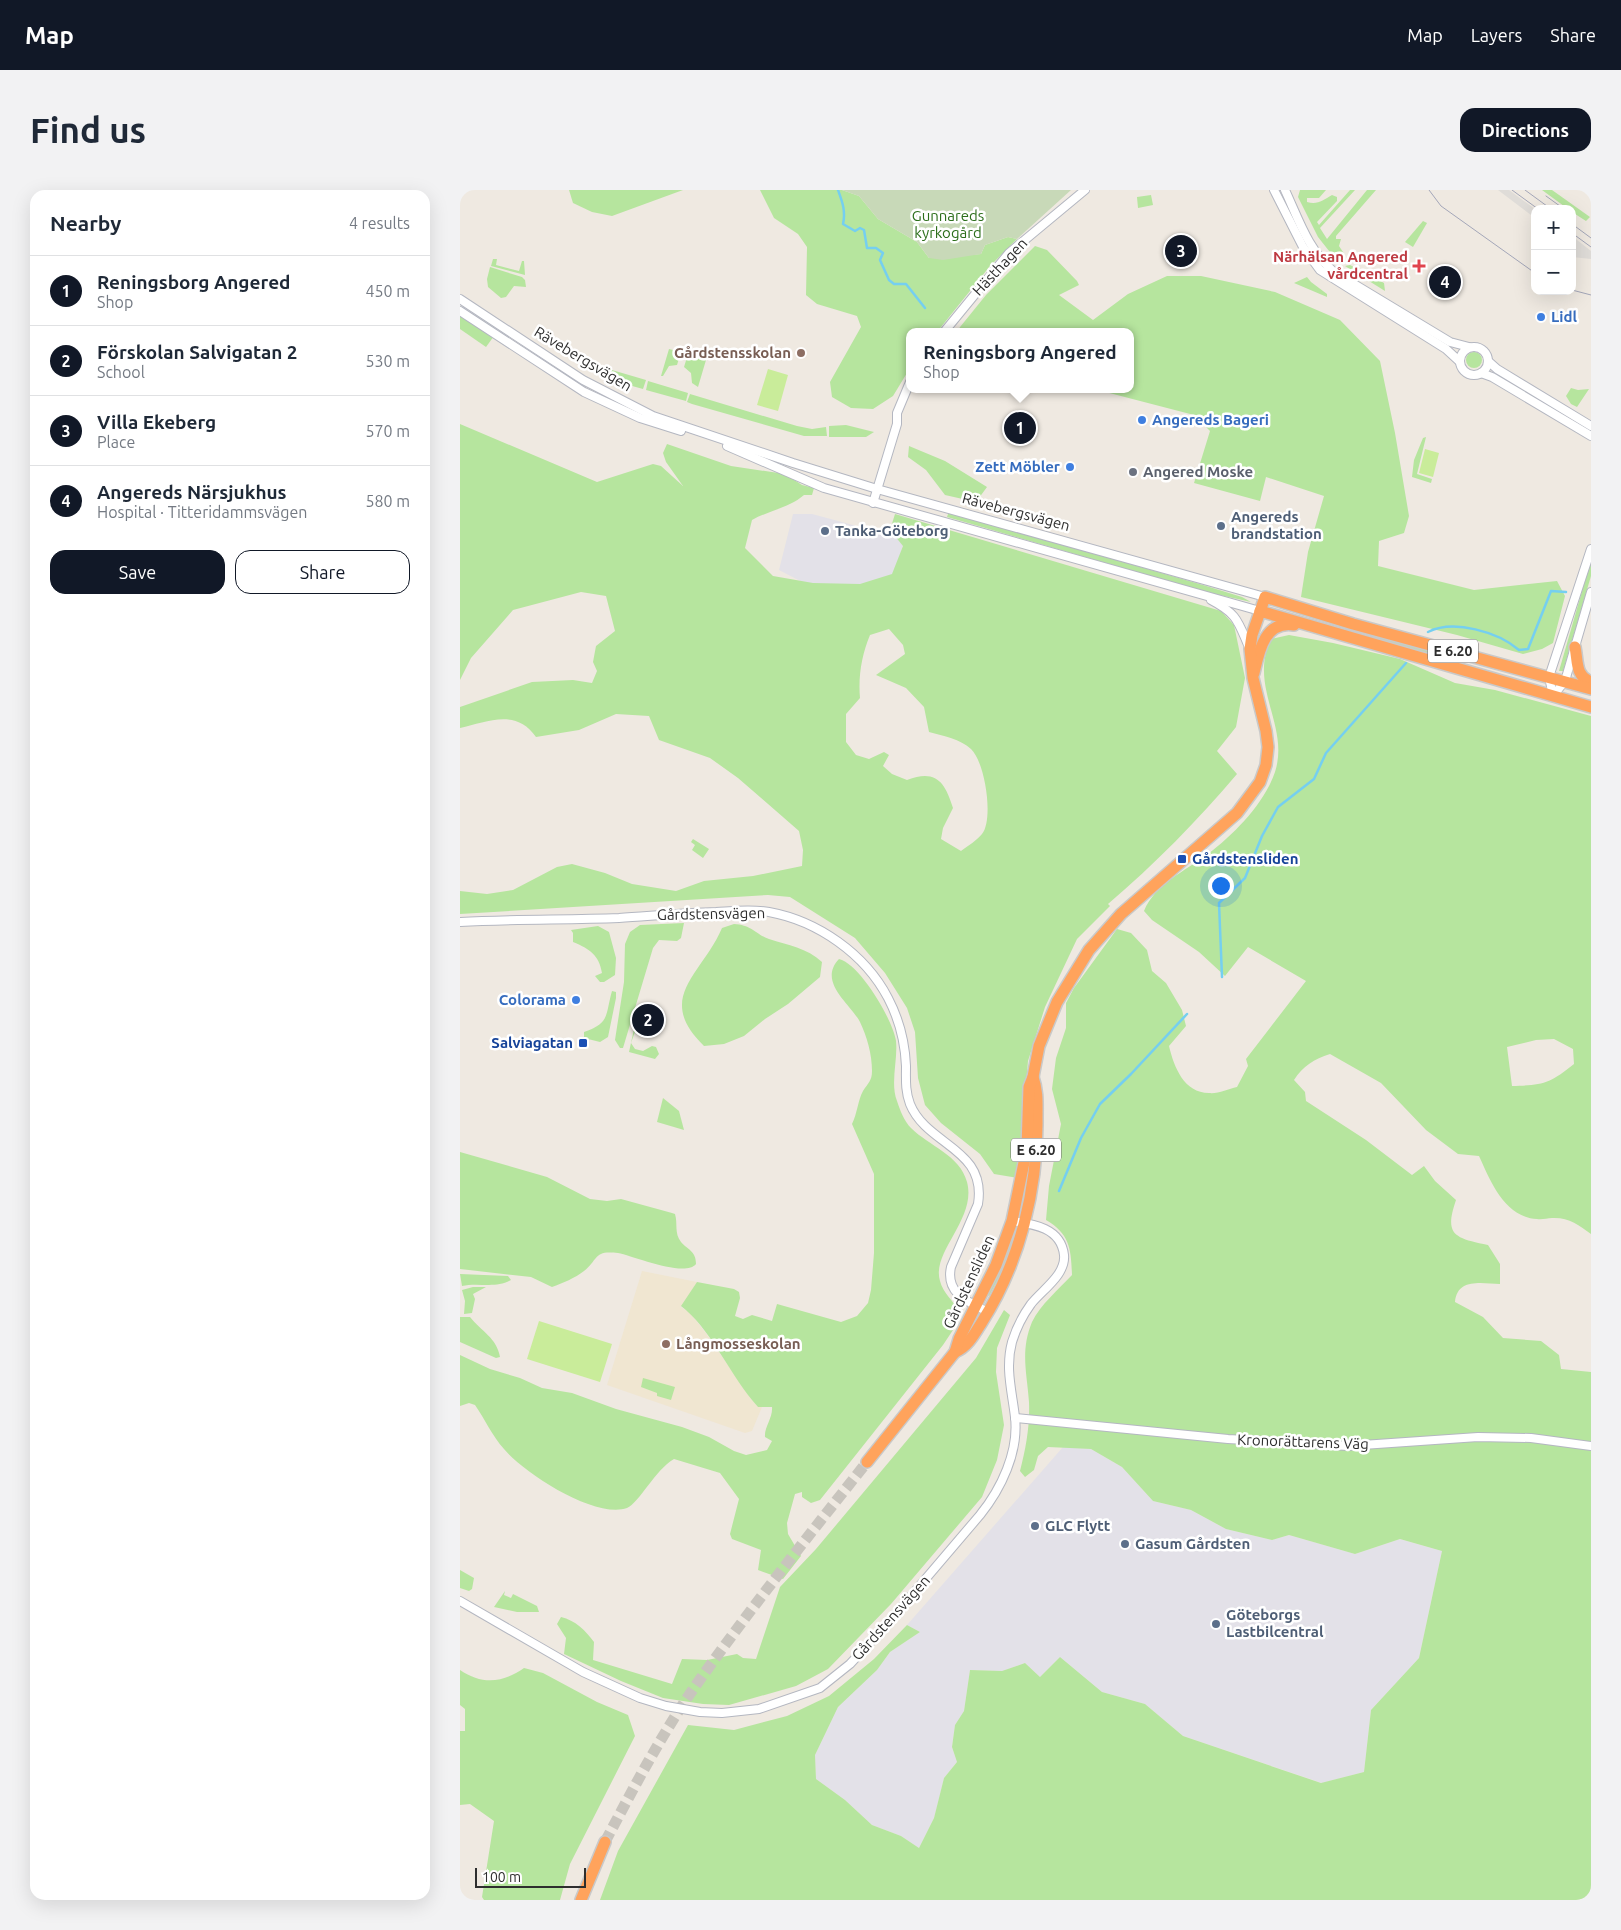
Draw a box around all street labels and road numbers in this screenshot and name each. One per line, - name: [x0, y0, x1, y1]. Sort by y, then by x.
- street label: Hästhagen: [969, 234, 1031, 299]
- street label: Rävebergsvägen: [531, 323, 635, 394]
- street label: Rävebergsvägen: [960, 489, 1072, 534]
- road number: E 6.20: [1428, 640, 1478, 662]
- street label: Gårdstensvägen: [657, 904, 765, 923]
- road number: E 6.20: [1011, 1138, 1061, 1162]
- street label: Gårdstensliden: [939, 1232, 998, 1331]
- street label: Kronorättarens Väg: [1237, 1431, 1369, 1452]
- street label: Gårdstensvägen: [848, 1572, 933, 1664]

